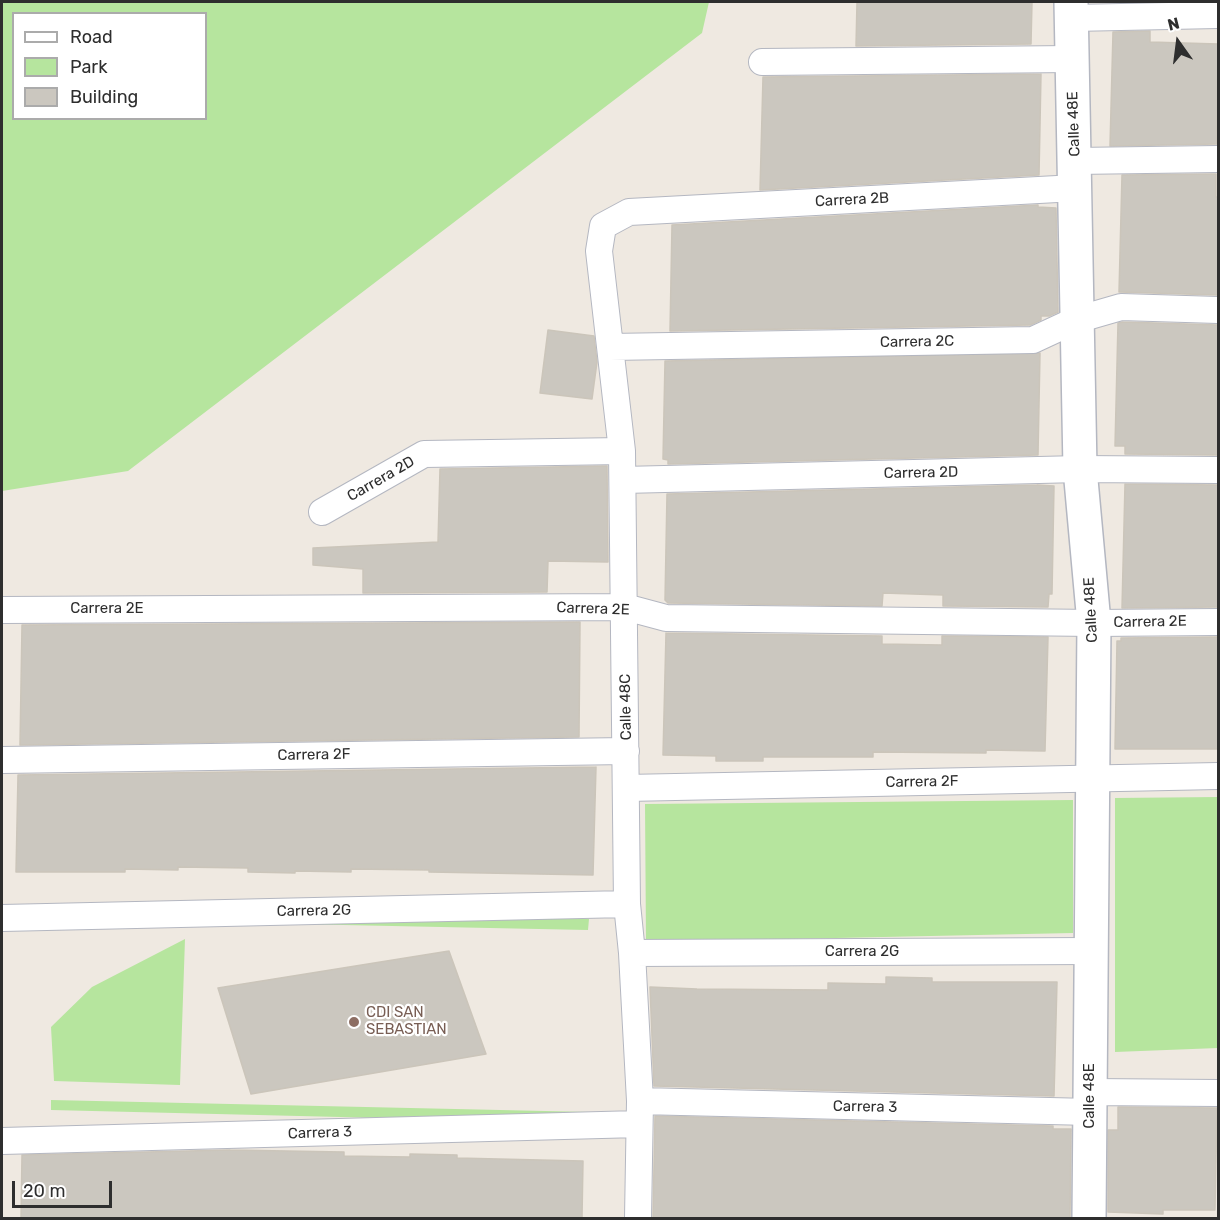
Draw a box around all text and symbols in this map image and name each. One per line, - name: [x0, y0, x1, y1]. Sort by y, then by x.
- legend: [12, 12, 207, 120]
- north arrow: [1148, 12, 1208, 72]
- text: N: [1166, 13, 1181, 35]
- text: Road: [70, 26, 113, 48]
- text: Park: [70, 56, 107, 78]
- text: Building: [70, 86, 138, 108]
- street label: Calle 48E: [1064, 91, 1084, 157]
- street label: Carrera 2B: [814, 189, 890, 211]
- street label: Carrera 2C: [880, 332, 954, 352]
- street label: Carrera 2D: [344, 453, 418, 505]
- street label: Carrera 2D: [884, 463, 958, 483]
- street label: Calle 48E: [1080, 577, 1102, 643]
- street label: Carrera 2E: [556, 599, 630, 619]
- street label: Carrera 2E: [70, 600, 144, 618]
- street label: Carrera 2E: [1113, 612, 1187, 632]
- street label: Calle 48C: [616, 674, 636, 740]
- street label: Carrera 2F: [277, 745, 351, 765]
- street label: Carrera 2F: [885, 772, 959, 792]
- street label: Carrera 2G: [277, 901, 351, 921]
- street label: Carrera 2G: [825, 943, 899, 961]
- place label: CDI SAN SEBASTIAN: [366, 1004, 447, 1039]
- marker: CDI SAN SEBASTIAN: [347, 1015, 361, 1029]
- street label: Calle 48E: [1081, 1063, 1099, 1129]
- street label: Carrera 3: [833, 1097, 897, 1117]
- street label: Carrera 3: [287, 1123, 353, 1143]
- scale bar: [15, 1169, 116, 1207]
- text: 20 m: [23, 1180, 65, 1202]

